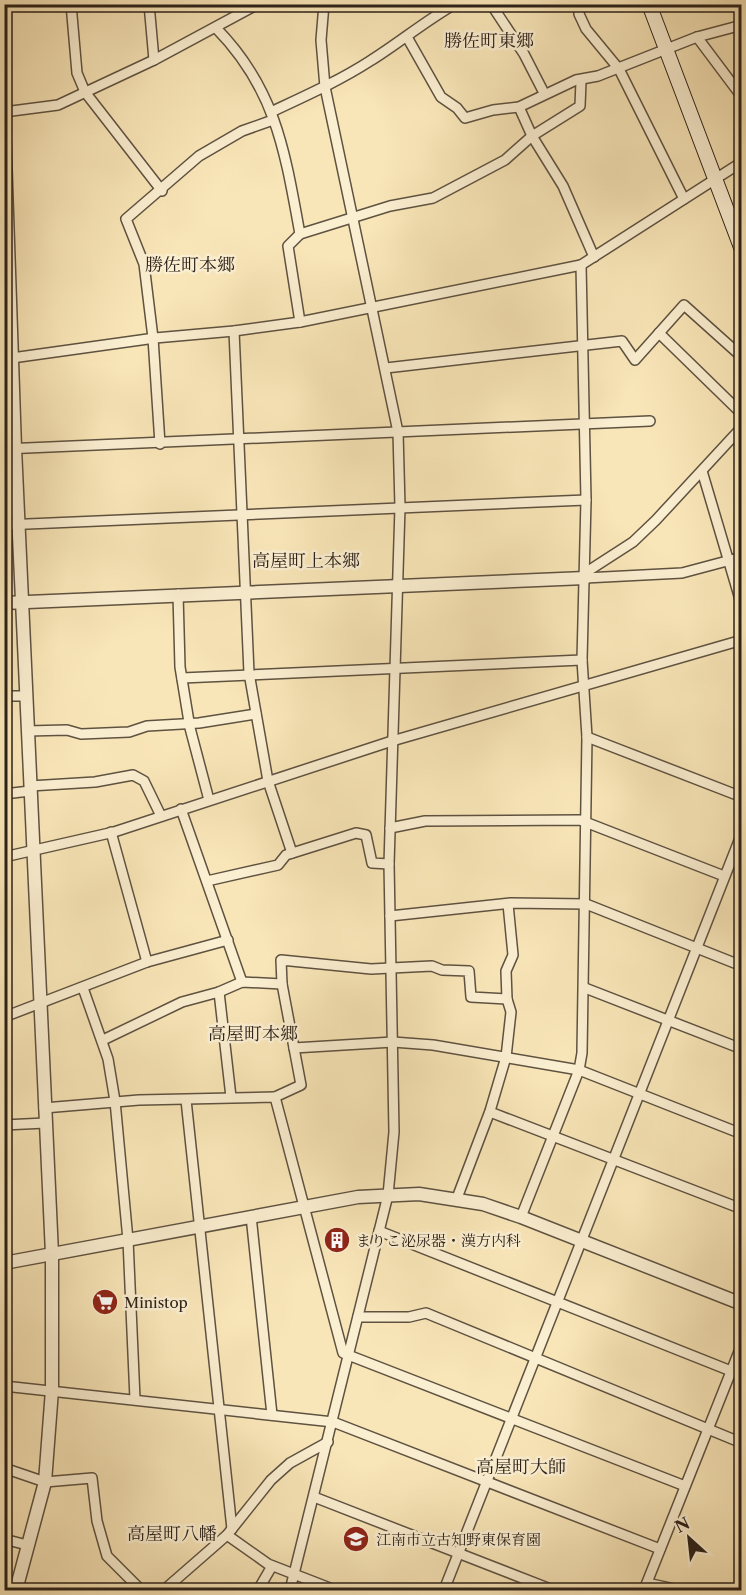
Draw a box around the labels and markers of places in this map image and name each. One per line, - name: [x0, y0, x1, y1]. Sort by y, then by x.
- building icon: まりこ泌尿器・漢方内科: [322, 1225, 352, 1255]
- place label: まりこ泌尿器・漢方内科: [356, 1231, 521, 1250]
- supermarket icon: Ministop: [90, 1287, 120, 1317]
- place label: Ministop: [124, 1293, 188, 1312]
- school or university icon: 江南市立古知野東保育園: [341, 1524, 371, 1554]
- place label: 江南市立古知野東保育園: [376, 1530, 541, 1549]

